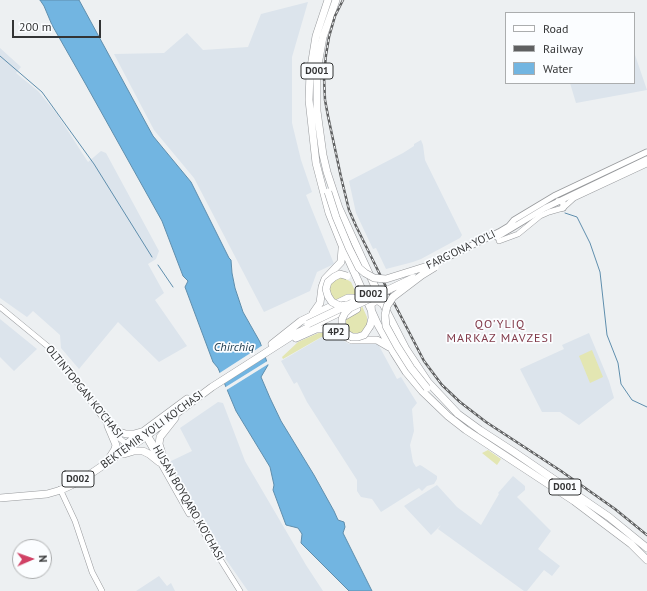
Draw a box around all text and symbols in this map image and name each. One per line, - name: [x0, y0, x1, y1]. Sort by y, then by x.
- scale bar: [14, 12, 103, 38]
- legend: [505, 12, 635, 84]
- text: 200 m: [19, 19, 52, 34]
- text: Road: [543, 21, 568, 36]
- text: Railway: [543, 41, 583, 56]
- text: Water: [543, 61, 573, 76]
- road number: D001: [301, 63, 333, 79]
- street label: FARG'ONA YO'LI: [424, 228, 498, 272]
- road number: D002: [355, 286, 387, 302]
- district label: QO'YLIQ MARKAZ MAVZESI: [447, 318, 553, 346]
- road number: 4P2: [323, 324, 349, 340]
- water label: Chirchiq: [214, 341, 254, 355]
- street label: OLTINTOPGAN KO'CHASI: [43, 343, 125, 441]
- street label: BEKTEMIR YO'LI KO'CHASI: [98, 388, 206, 472]
- street label: HUSAN BOYQARO KO'CHASI: [150, 443, 226, 563]
- road number: D002: [62, 471, 94, 487]
- road number: D001: [549, 479, 581, 495]
- north arrow: [12, 539, 52, 579]
- text: N: [36, 555, 50, 562]

